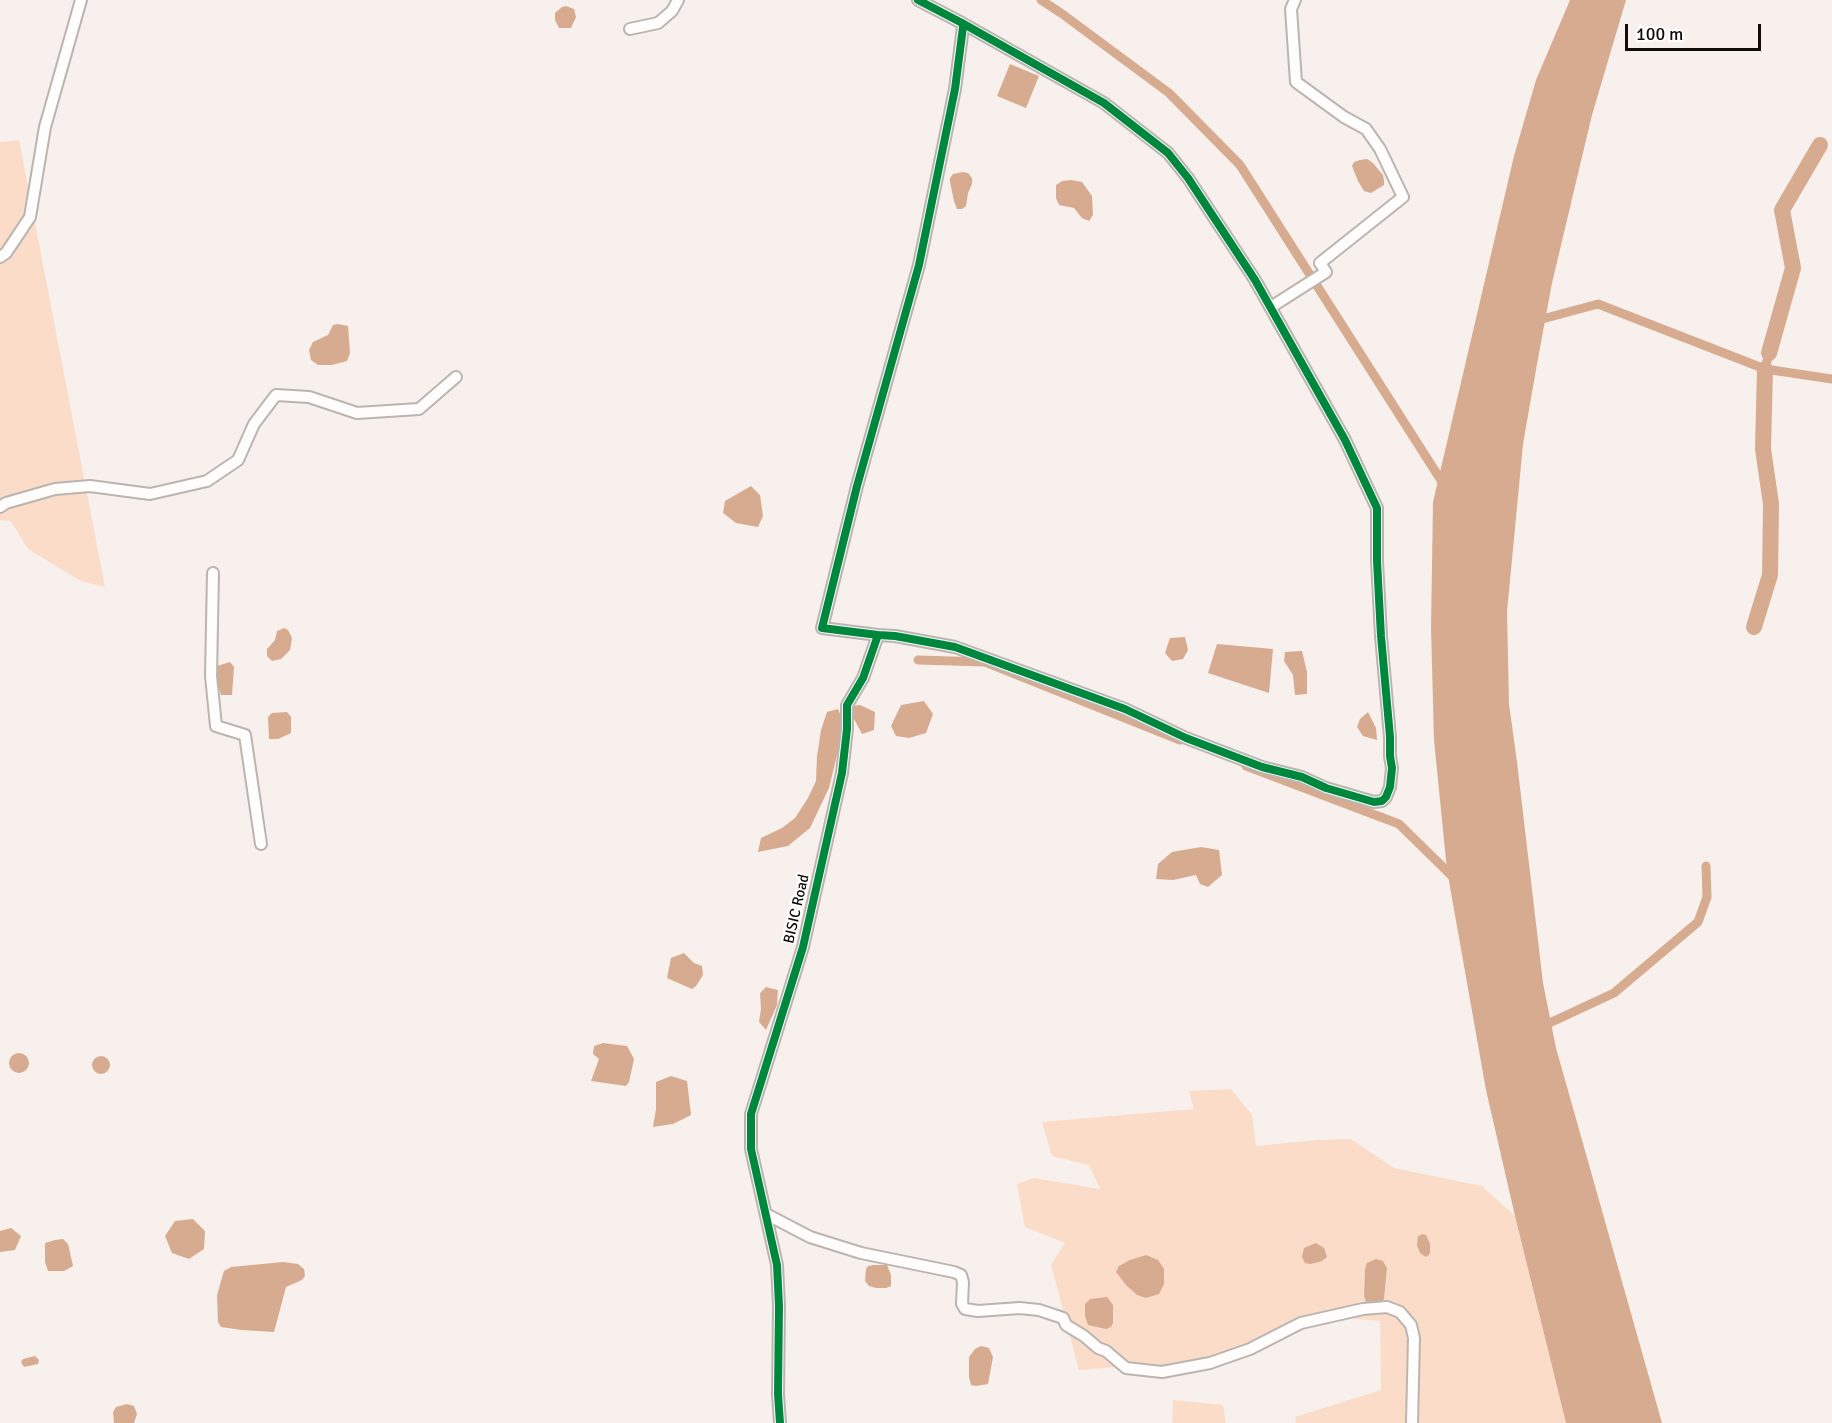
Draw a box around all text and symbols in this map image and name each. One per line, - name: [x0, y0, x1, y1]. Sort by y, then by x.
- scale bar: [1628, 12, 1764, 50]
- text: 100 m: [1636, 23, 1683, 45]
- street label: BISIC Road: [780, 873, 814, 945]

